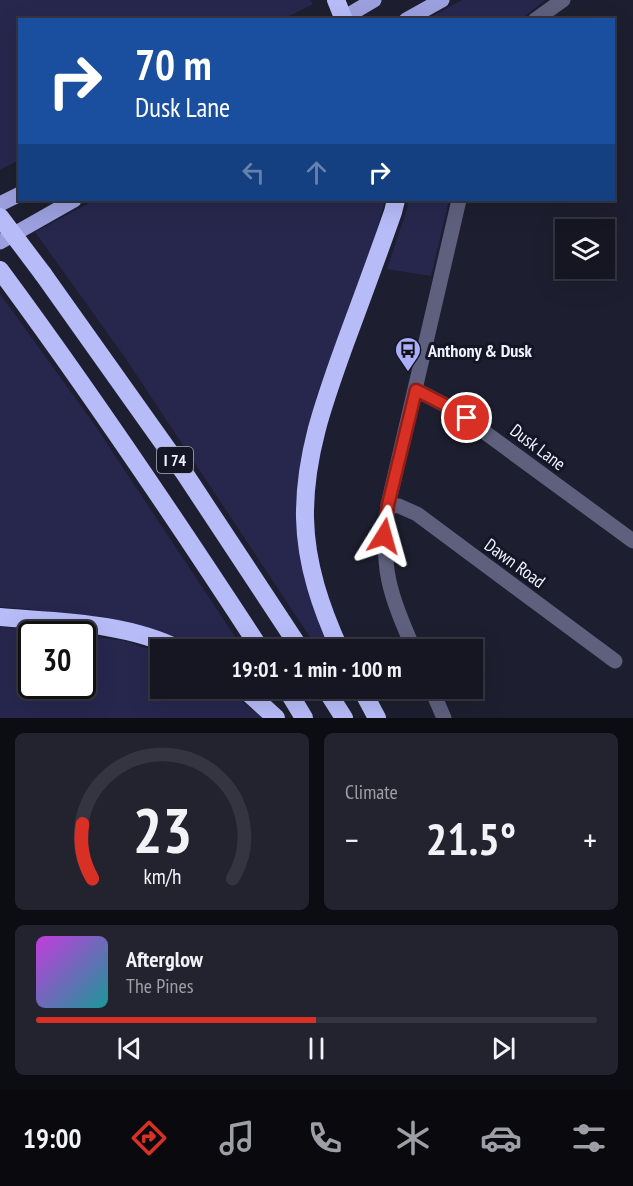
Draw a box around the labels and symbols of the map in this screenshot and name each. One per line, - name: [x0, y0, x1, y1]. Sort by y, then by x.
- bus stop icon: Anthony & Dusk: [393, 335, 423, 373]
- place label: Anthony & Dusk: [427, 339, 533, 362]
- pin: [441, 392, 492, 443]
- street label: Dusk Lane: [506, 419, 570, 475]
- road number: I 74: [157, 447, 193, 473]
- position arrow: [352, 504, 416, 568]
- street label: Dawn Road: [480, 533, 550, 593]
- speed limit sign: 30: [18, 621, 96, 699]

